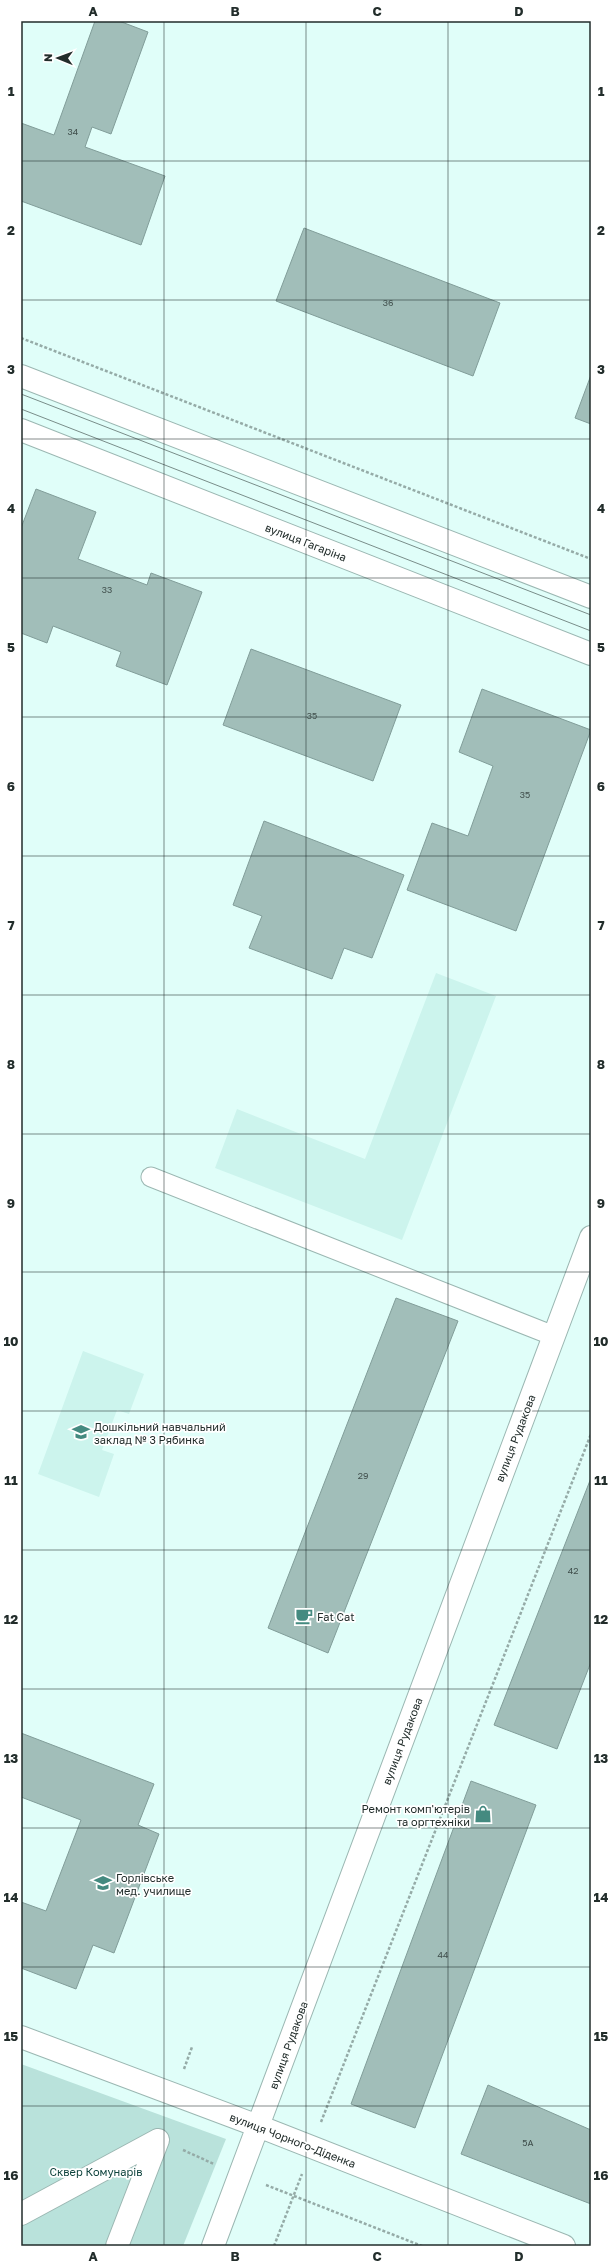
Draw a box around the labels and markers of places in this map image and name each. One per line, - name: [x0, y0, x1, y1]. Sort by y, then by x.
- place label: Дошкільний навчальний заклад № 3 Рябинка: [94, 1420, 226, 1446]
- school or university icon: Дошкільний навчальний заклад № 3 Рябинка: [71, 1422, 91, 1442]
- cafe icon: Fat Cat: [294, 1606, 314, 1626]
- place label: Fat Cat: [317, 1610, 355, 1623]
- place label: Ремонт комп'ютерів та оргтехніки: [362, 1802, 470, 1828]
- shop icon: Ремонт комп'ютерів та оргтехніки: [473, 1804, 493, 1824]
- place label: Горлівське мед. училище: [116, 1871, 191, 1897]
- school or university icon: Горлівське мед. училище: [93, 1873, 113, 1893]

